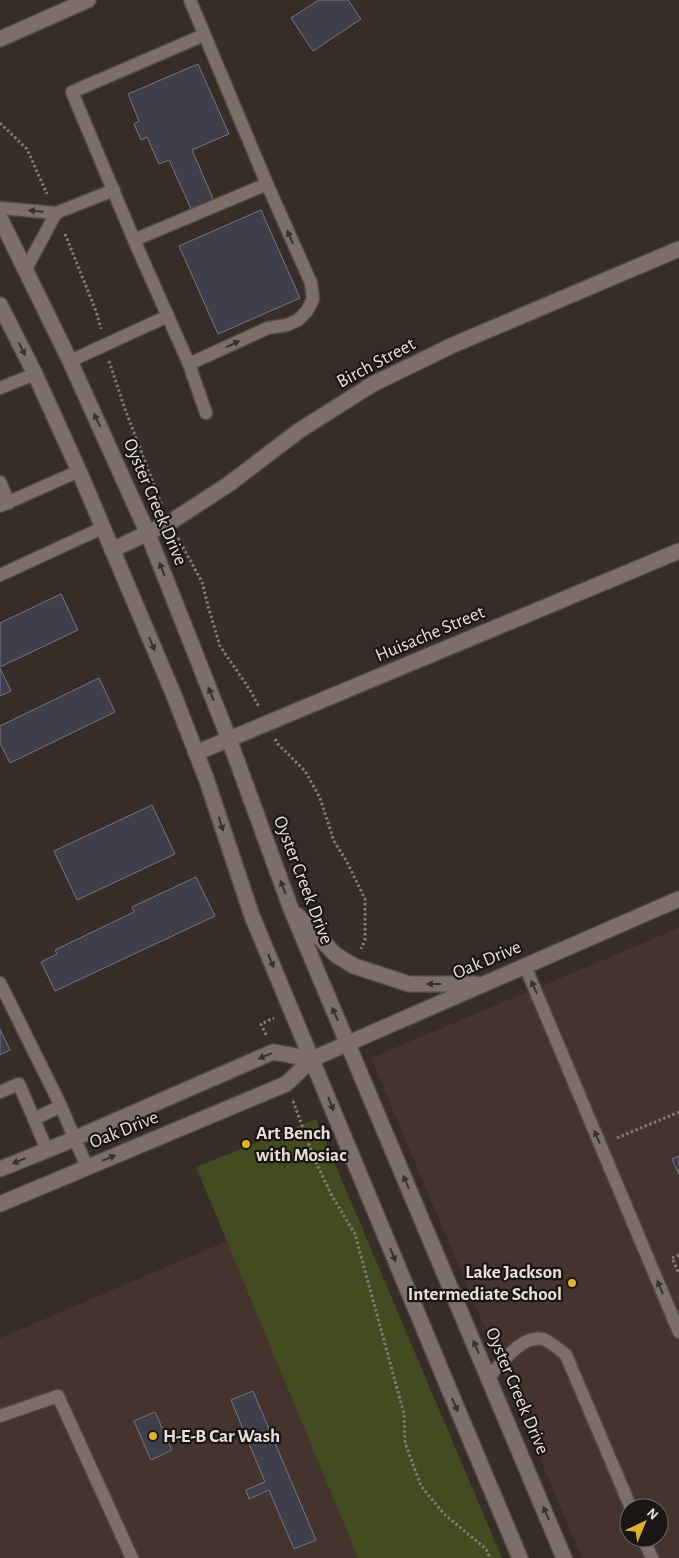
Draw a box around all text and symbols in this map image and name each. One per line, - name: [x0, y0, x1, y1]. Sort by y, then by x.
- one-way arrow: [27, 207, 43, 215]
- one-way arrow: [286, 230, 294, 244]
- street label: Birch Street: [334, 334, 418, 392]
- one-way arrow: [226, 339, 240, 347]
- one-way arrow: [18, 342, 26, 356]
- one-way arrow: [93, 413, 101, 427]
- street label: Oyster Creek Drive: [120, 436, 190, 568]
- one-way arrow: [158, 561, 166, 576]
- street label: Huisache Street: [373, 602, 487, 666]
- one-way arrow: [149, 637, 157, 651]
- one-way arrow: [207, 686, 215, 701]
- street label: Oyster Creek Drive: [270, 813, 336, 947]
- one-way arrow: [217, 817, 225, 832]
- one-way arrow: [279, 879, 286, 894]
- street label: Oak Drive: [450, 937, 524, 983]
- one-way arrow: [268, 954, 276, 968]
- one-way arrow: [426, 980, 442, 988]
- one-way arrow: [529, 980, 537, 994]
- one-way arrow: [331, 1006, 339, 1021]
- one-way arrow: [258, 1052, 272, 1060]
- one-way arrow: [327, 1097, 335, 1112]
- street label: Oak Drive: [87, 1108, 161, 1152]
- place label: Art Bench with Mosiac: [256, 1124, 347, 1165]
- one-way arrow: [593, 1129, 601, 1144]
- marker: Art Bench with Mosiac: [240, 1138, 252, 1150]
- one-way arrow: [102, 1153, 116, 1161]
- one-way arrow: [12, 1158, 26, 1166]
- one-way arrow: [401, 1174, 409, 1189]
- one-way arrow: [389, 1247, 397, 1262]
- place label: Lake Jackson Intermediate School: [408, 1263, 562, 1304]
- marker: Lake Jackson Intermediate School: [566, 1277, 578, 1289]
- one-way arrow: [656, 1279, 664, 1294]
- street label: Oyster Creek Drive: [482, 1325, 552, 1457]
- one-way arrow: [472, 1340, 480, 1354]
- one-way arrow: [451, 1398, 459, 1412]
- place label: H-E-B Car Wash: [163, 1427, 280, 1446]
- marker: H-E-B Car Wash: [147, 1430, 159, 1442]
- north arrow: [619, 1498, 669, 1548]
- one-way arrow: [541, 1506, 549, 1520]
- text: N: [644, 1506, 661, 1523]

